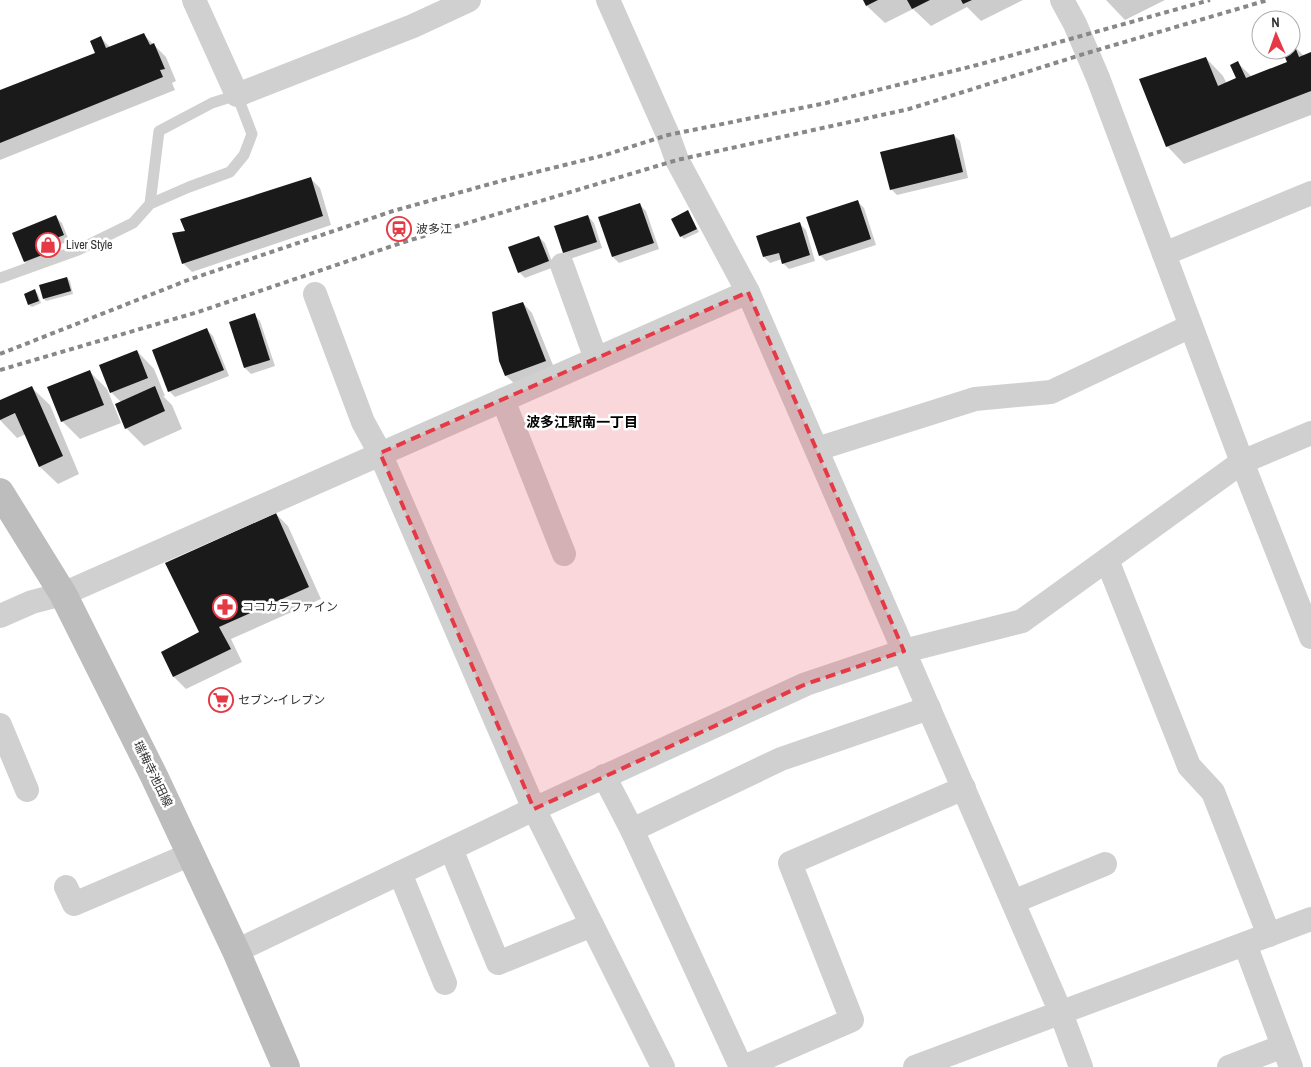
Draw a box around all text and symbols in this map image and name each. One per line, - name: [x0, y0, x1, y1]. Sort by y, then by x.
- north arrow: [1251, 10, 1301, 60]
- text: N: [1271, 13, 1280, 31]
- station icon: 波多江: [386, 216, 412, 242]
- place label: 波多江: [416, 221, 452, 237]
- shop icon: Liver Style: [35, 232, 61, 258]
- place label: Liver Style: [66, 237, 113, 253]
- district label: 波多江駅南一丁目: [526, 413, 638, 431]
- pharmacy icon: ココカラファイン: [212, 594, 238, 620]
- place label: ココカラファイン: [242, 599, 338, 615]
- supermarket icon: セブン-イレブン: [208, 687, 234, 713]
- place label: セブン-イレブン: [238, 692, 325, 708]
- street label: 瑞梅寺池田線: [130, 738, 176, 810]

